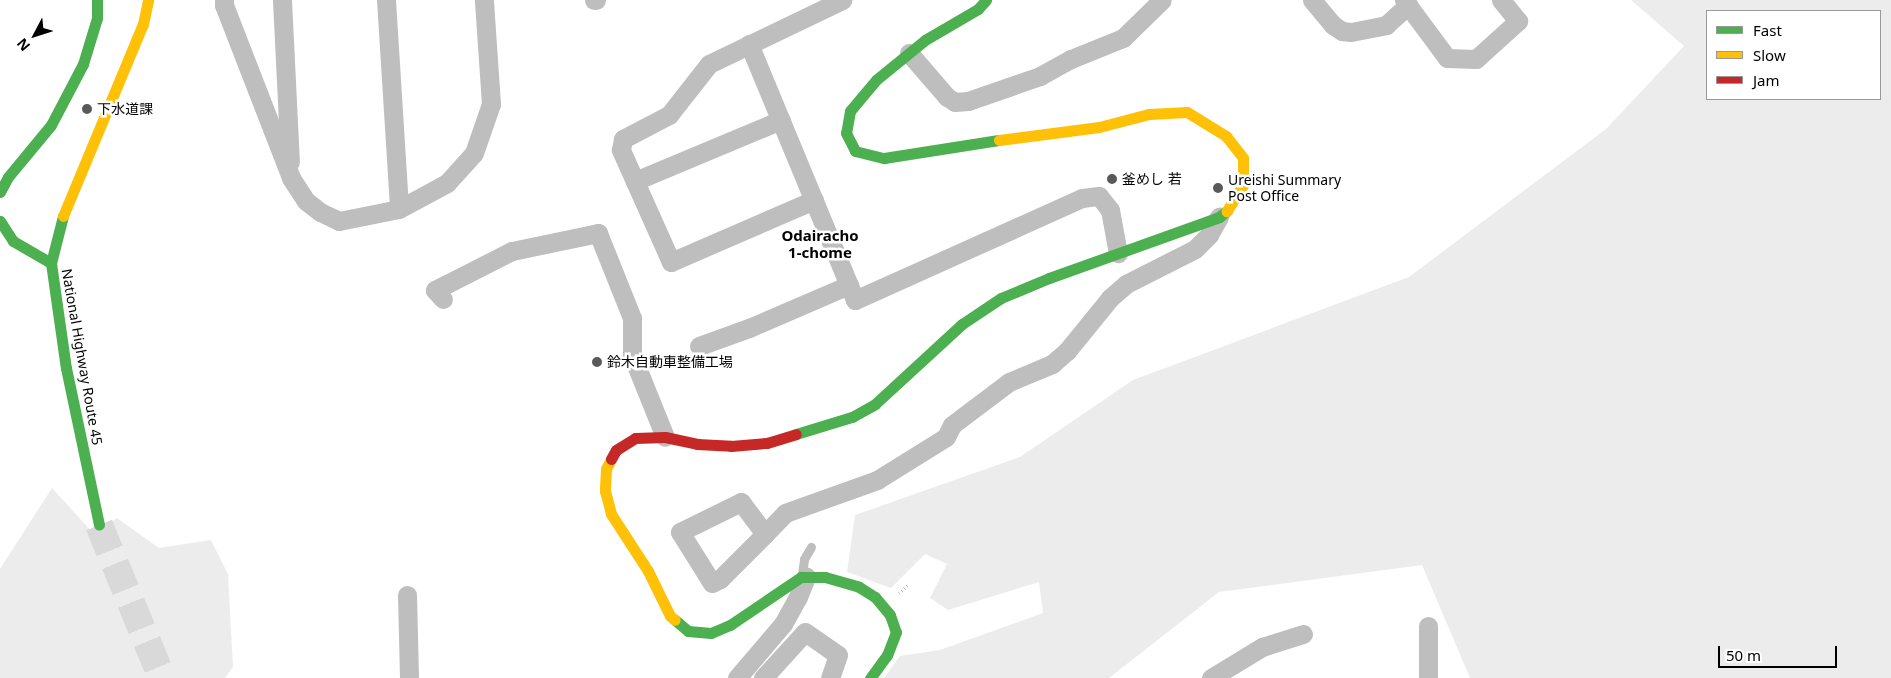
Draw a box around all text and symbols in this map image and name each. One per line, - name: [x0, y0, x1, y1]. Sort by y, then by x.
- north arrow: [10, 10, 60, 60]
- legend: [1706, 10, 1881, 100]
- text: Fast: [1753, 20, 1782, 40]
- text: N: [12, 34, 34, 55]
- text: Slow: [1753, 45, 1786, 65]
- text: Jam: [1753, 70, 1780, 90]
- place label: 下水道課: [97, 101, 153, 117]
- marker: 下水道課: [81, 103, 93, 115]
- place label: 釜めし 若: [1122, 171, 1182, 187]
- place label: Ureishi Summary Post Office: [1228, 172, 1341, 204]
- marker: 釜めし 若: [1106, 173, 1118, 185]
- marker: Ureishi Summary Post Office: [1212, 182, 1224, 194]
- district label: Odairacho 1-chome: [781, 226, 859, 261]
- street label: National Highway Route 45: [58, 268, 106, 446]
- place label: 鈴木自動車整備工場: [607, 354, 733, 370]
- marker: 鈴木自動車整備工場: [591, 356, 603, 368]
- scale bar: [1721, 636, 1840, 668]
- text: 50 m: [1726, 645, 1761, 665]

